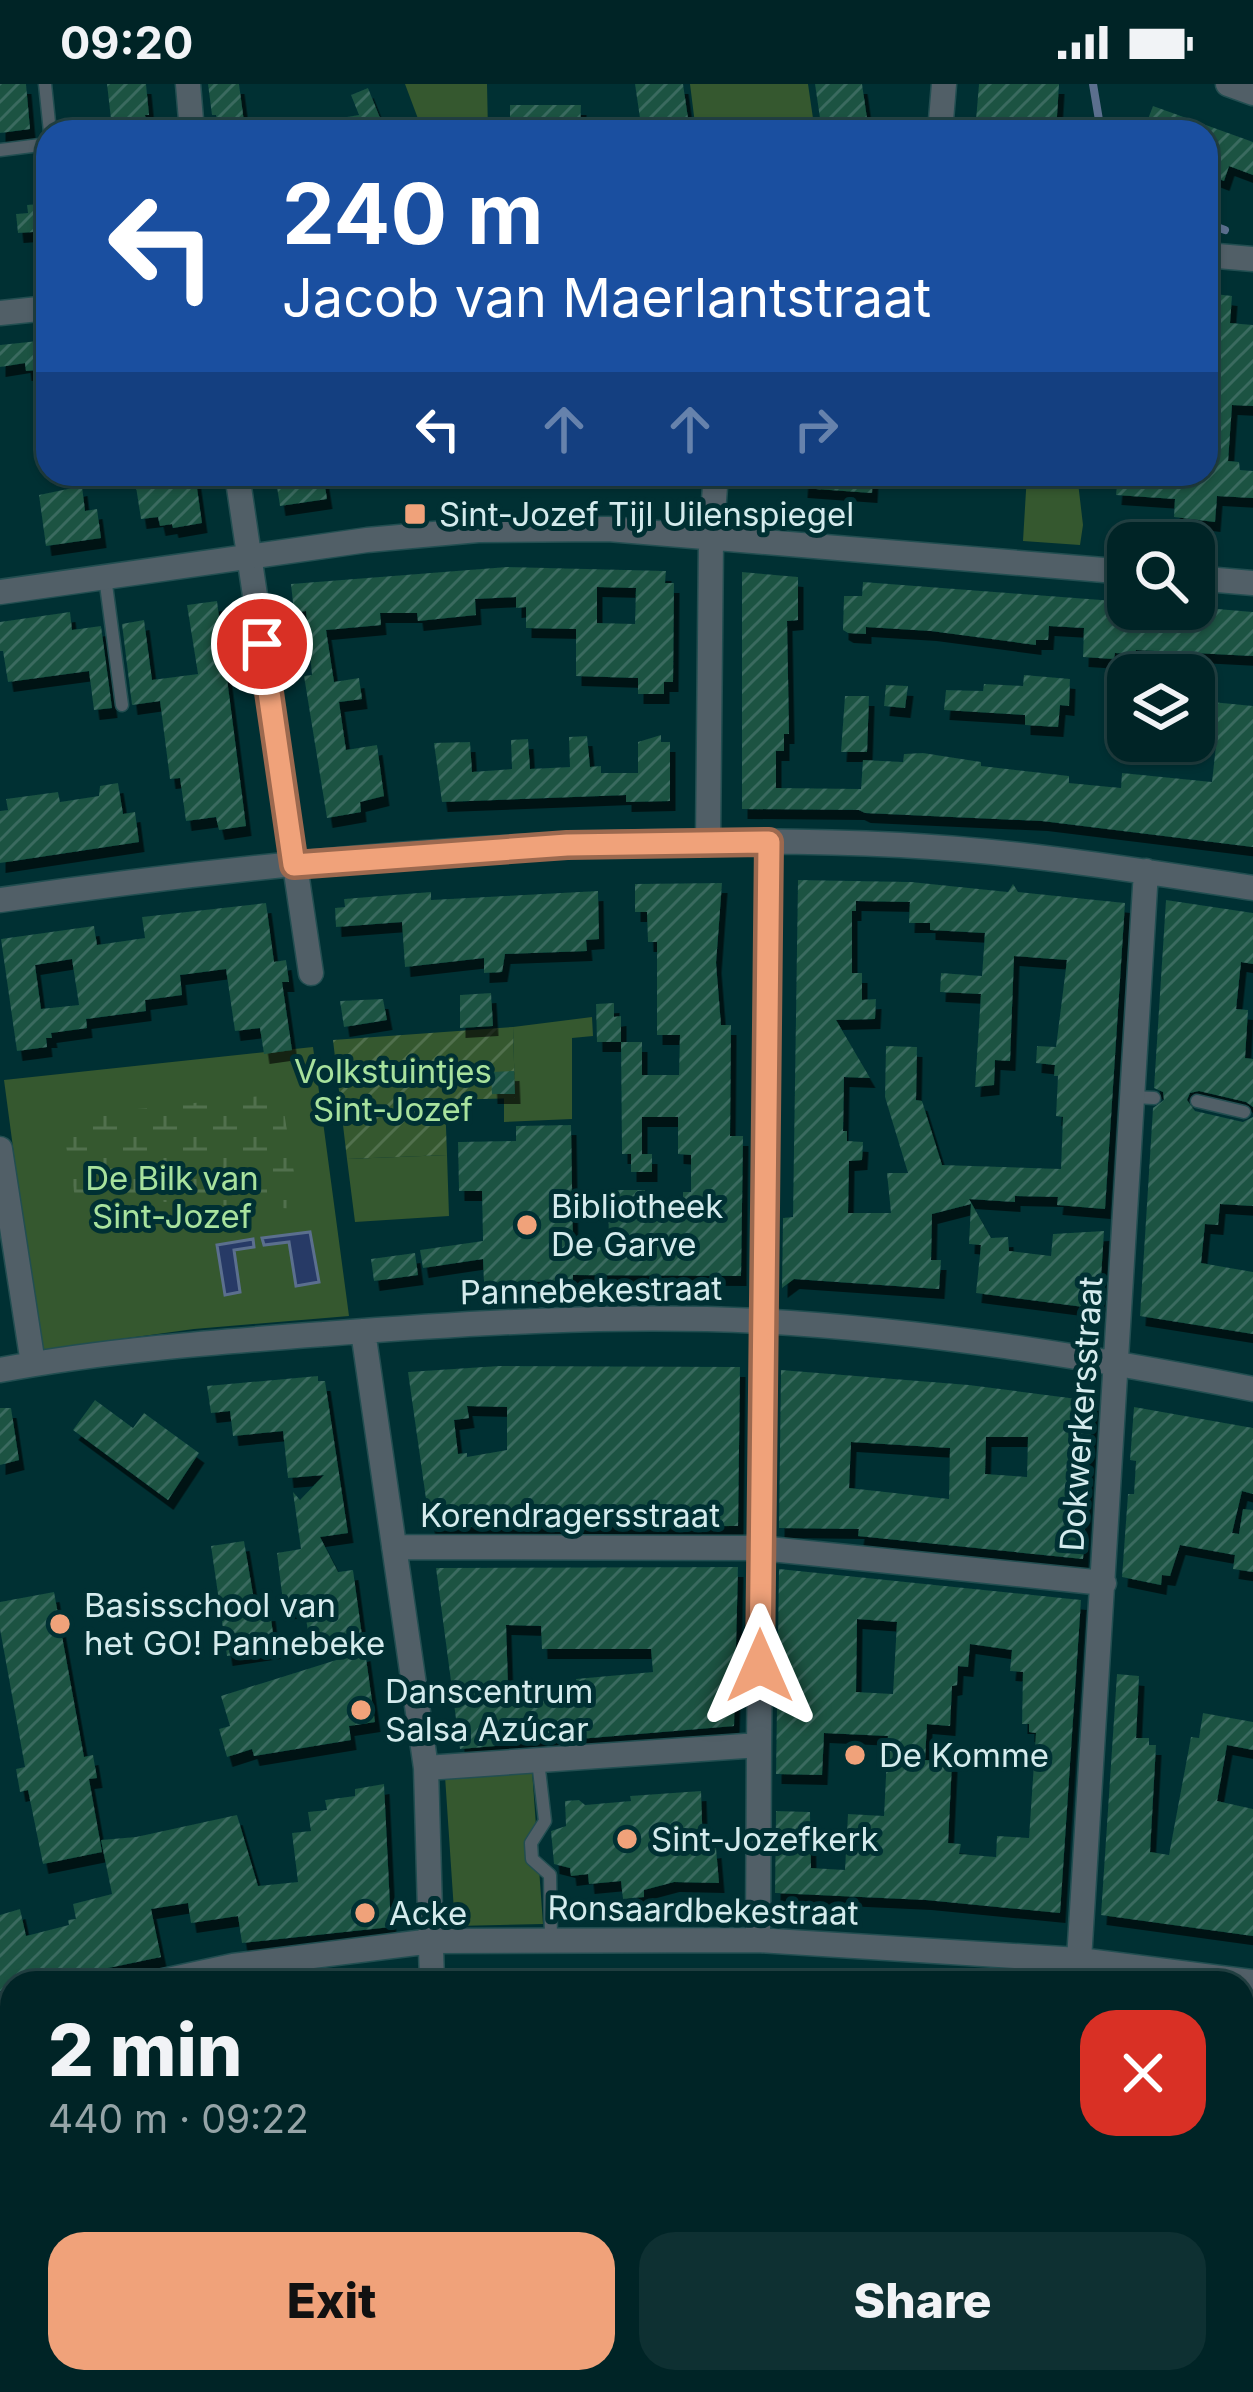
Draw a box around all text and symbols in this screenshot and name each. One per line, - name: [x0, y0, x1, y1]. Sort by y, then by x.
- text: 09:20: [60, 15, 193, 70]
- text: 240 m: [282, 163, 544, 264]
- icon: left: [84, 168, 240, 324]
- text: Jacob van Maerlantstraat: [282, 265, 931, 330]
- icon: left: [405, 396, 471, 462]
- icon: ahead: [531, 396, 597, 462]
- icon: ahead: [657, 396, 723, 462]
- icon: right: [783, 396, 849, 462]
- place label: Sint-Jozef Tijl Uilenspiegel: [439, 494, 854, 534]
- marker: Sint-Jozef Tijl Uilenspiegel: [402, 501, 428, 527]
- map controls: [1107, 522, 1215, 762]
- button: search: [1107, 522, 1215, 630]
- pin: [211, 593, 313, 695]
- icon: arrive: [229, 611, 295, 677]
- button: layers: [1107, 654, 1215, 762]
- park label: Volkstuintjes Sint-Jozef: [294, 1051, 492, 1129]
- park label: De Bilk van Sint-Jozef: [85, 1158, 259, 1236]
- place label: Bibliotheek De Garve: [551, 1186, 723, 1264]
- marker: Bibliotheek De Garve: [514, 1212, 540, 1238]
- street label: Pannebekestraat: [459, 1268, 723, 1312]
- street label: Dokwerkersstraat: [1051, 1275, 1111, 1553]
- street label: Korendragersstraat: [420, 1495, 720, 1535]
- place label: Basisschool van het GO! Pannebeke: [84, 1585, 385, 1663]
- position arrow: [697, 1603, 823, 1729]
- marker: Basisschool van het GO! Pannebeke: [47, 1611, 73, 1637]
- place label: Danscentrum Salsa Azúcar: [385, 1671, 594, 1749]
- marker: Danscentrum Salsa Azúcar: [348, 1697, 374, 1723]
- place label: De Komme: [879, 1735, 1049, 1775]
- marker: De Komme: [842, 1742, 868, 1768]
- place label: Sint-Jozefkerk: [651, 1819, 879, 1859]
- marker: Sint-Jozefkerk: [614, 1826, 640, 1852]
- street label: Ronsaardbekestraat: [547, 1887, 859, 1933]
- place label: Acke: [389, 1893, 467, 1933]
- marker: Acke: [352, 1900, 378, 1926]
- text: 2 min: [48, 2006, 243, 2093]
- button: close: [1080, 2010, 1206, 2136]
- text: 440 m · 09:22: [48, 2095, 309, 2142]
- button: Exit: [48, 2232, 615, 2370]
- button: Share: [639, 2232, 1206, 2370]

